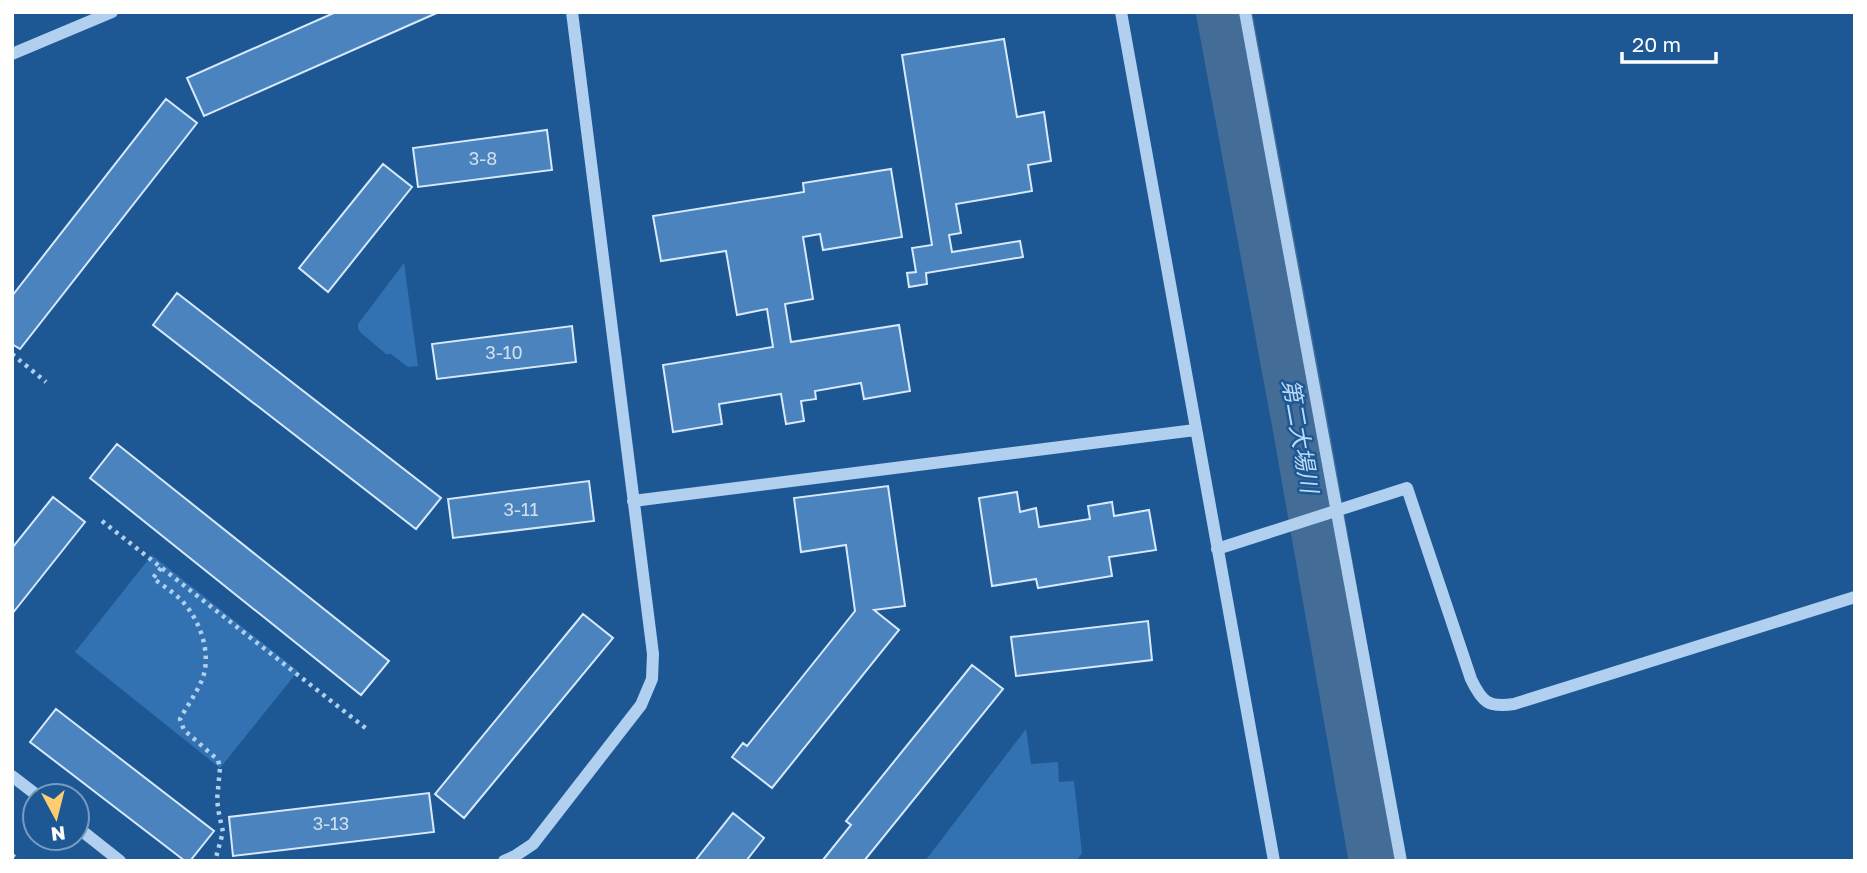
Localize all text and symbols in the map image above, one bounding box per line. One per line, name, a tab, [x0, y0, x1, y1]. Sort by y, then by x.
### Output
scale bar	[1622, 21, 1716, 65]
text: 20 m	[1632, 31, 1681, 57]
house number: 3-8	[469, 147, 497, 169]
house number: 3-10	[485, 341, 523, 363]
water label: 第二大場川	[1277, 377, 1325, 498]
house number: 3-11	[504, 498, 539, 520]
north arrow	[21, 782, 91, 852]
house number: 3-13	[313, 812, 349, 834]
text: N	[50, 822, 67, 847]

